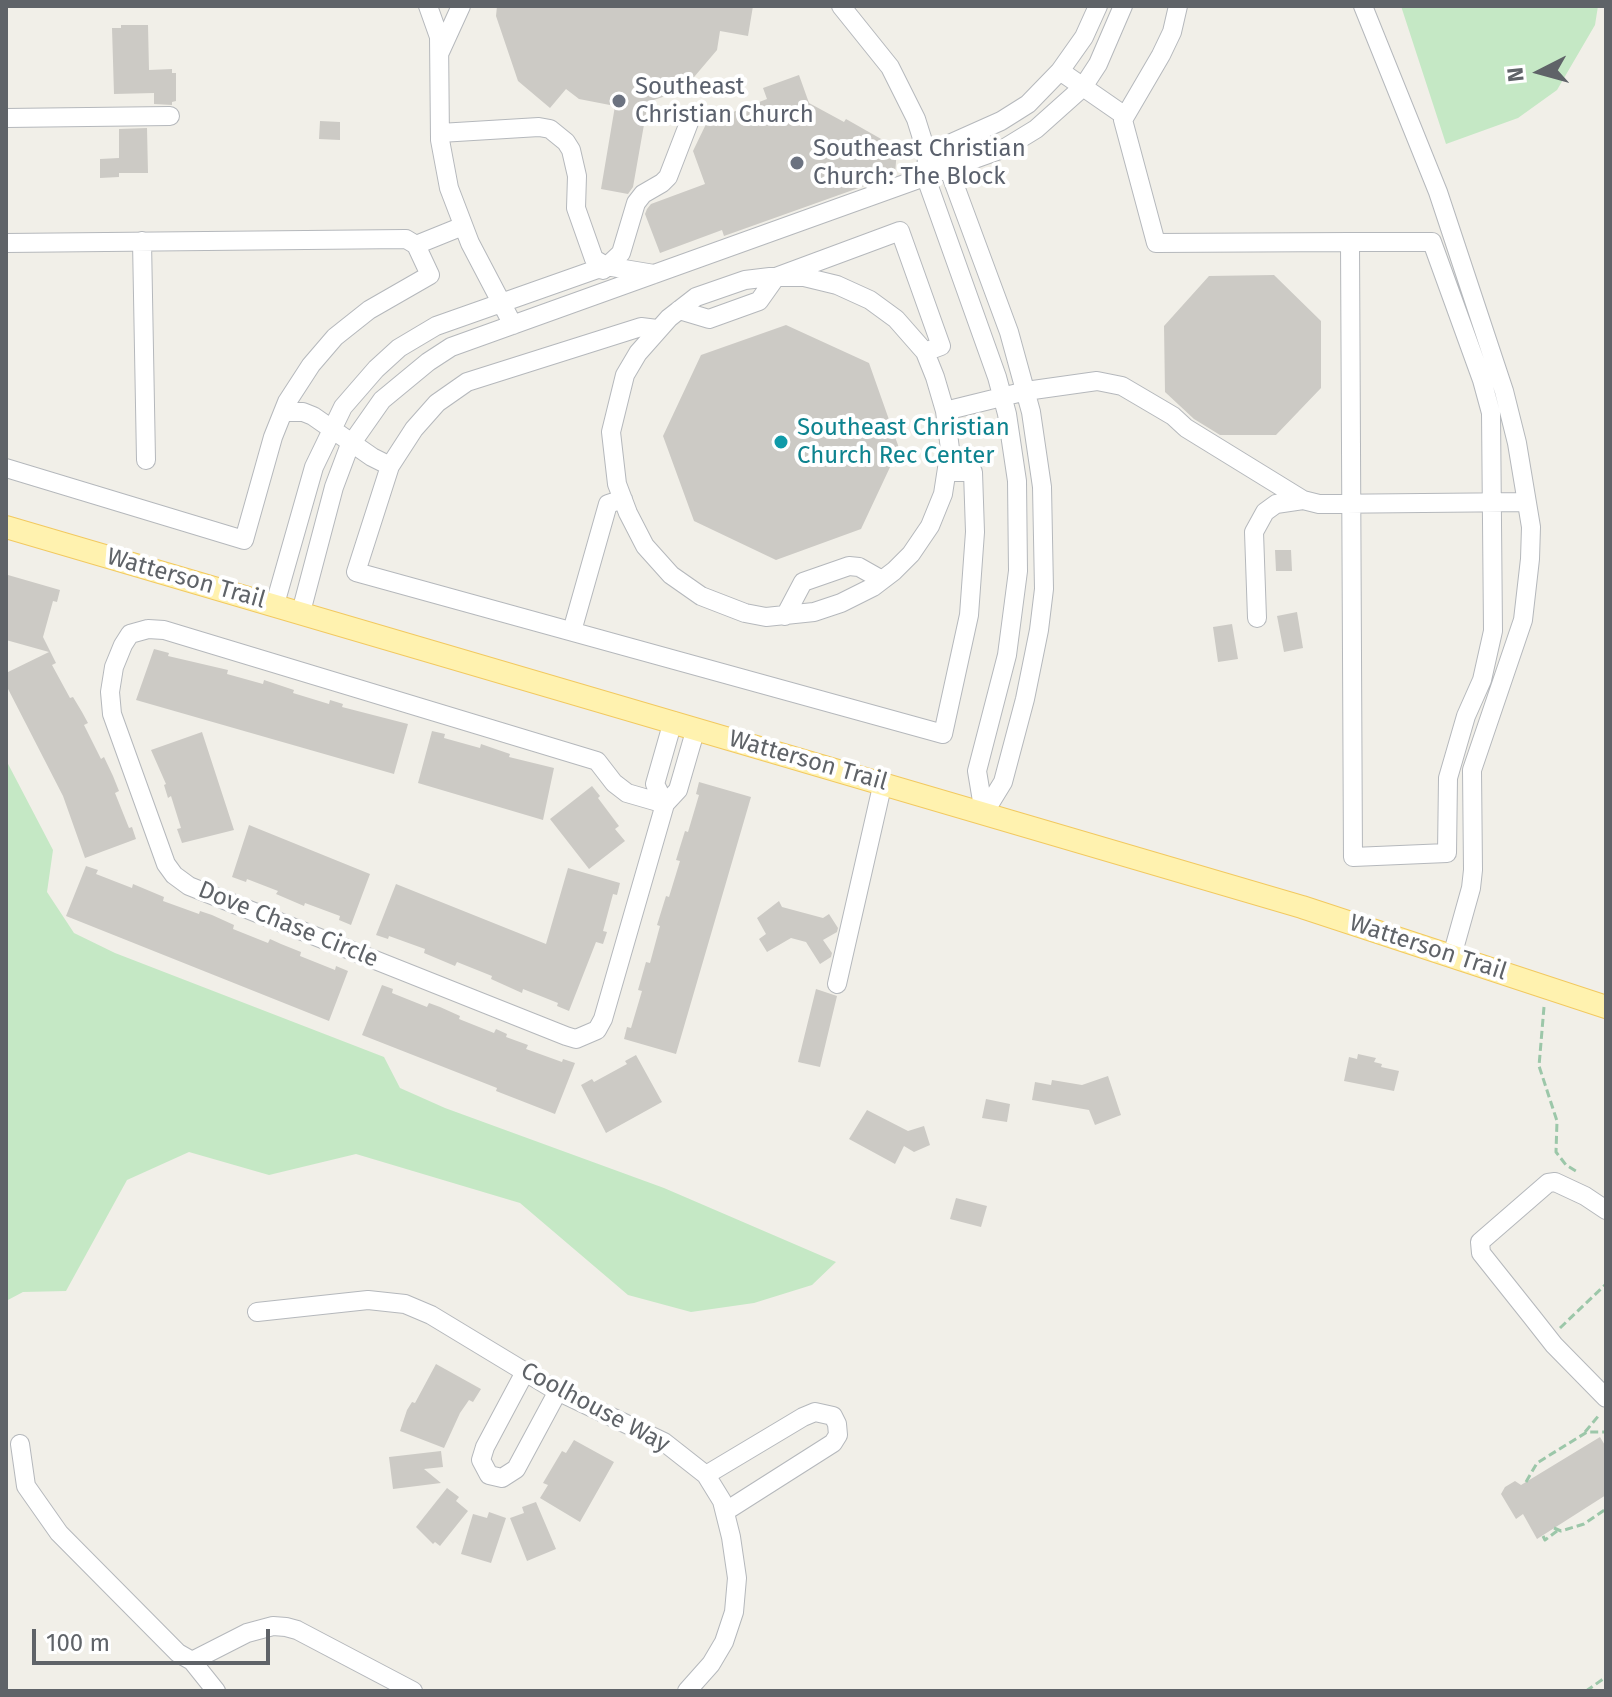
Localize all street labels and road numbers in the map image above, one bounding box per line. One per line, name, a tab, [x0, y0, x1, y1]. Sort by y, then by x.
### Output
street label: Watterson Trail	[103, 543, 269, 615]
street label: Watterson Trail	[725, 725, 891, 797]
street label: Dove Chase Circle	[194, 876, 382, 974]
street label: Watterson Trail	[1346, 909, 1510, 987]
street label: Coolhouse Way	[516, 1357, 674, 1459]

